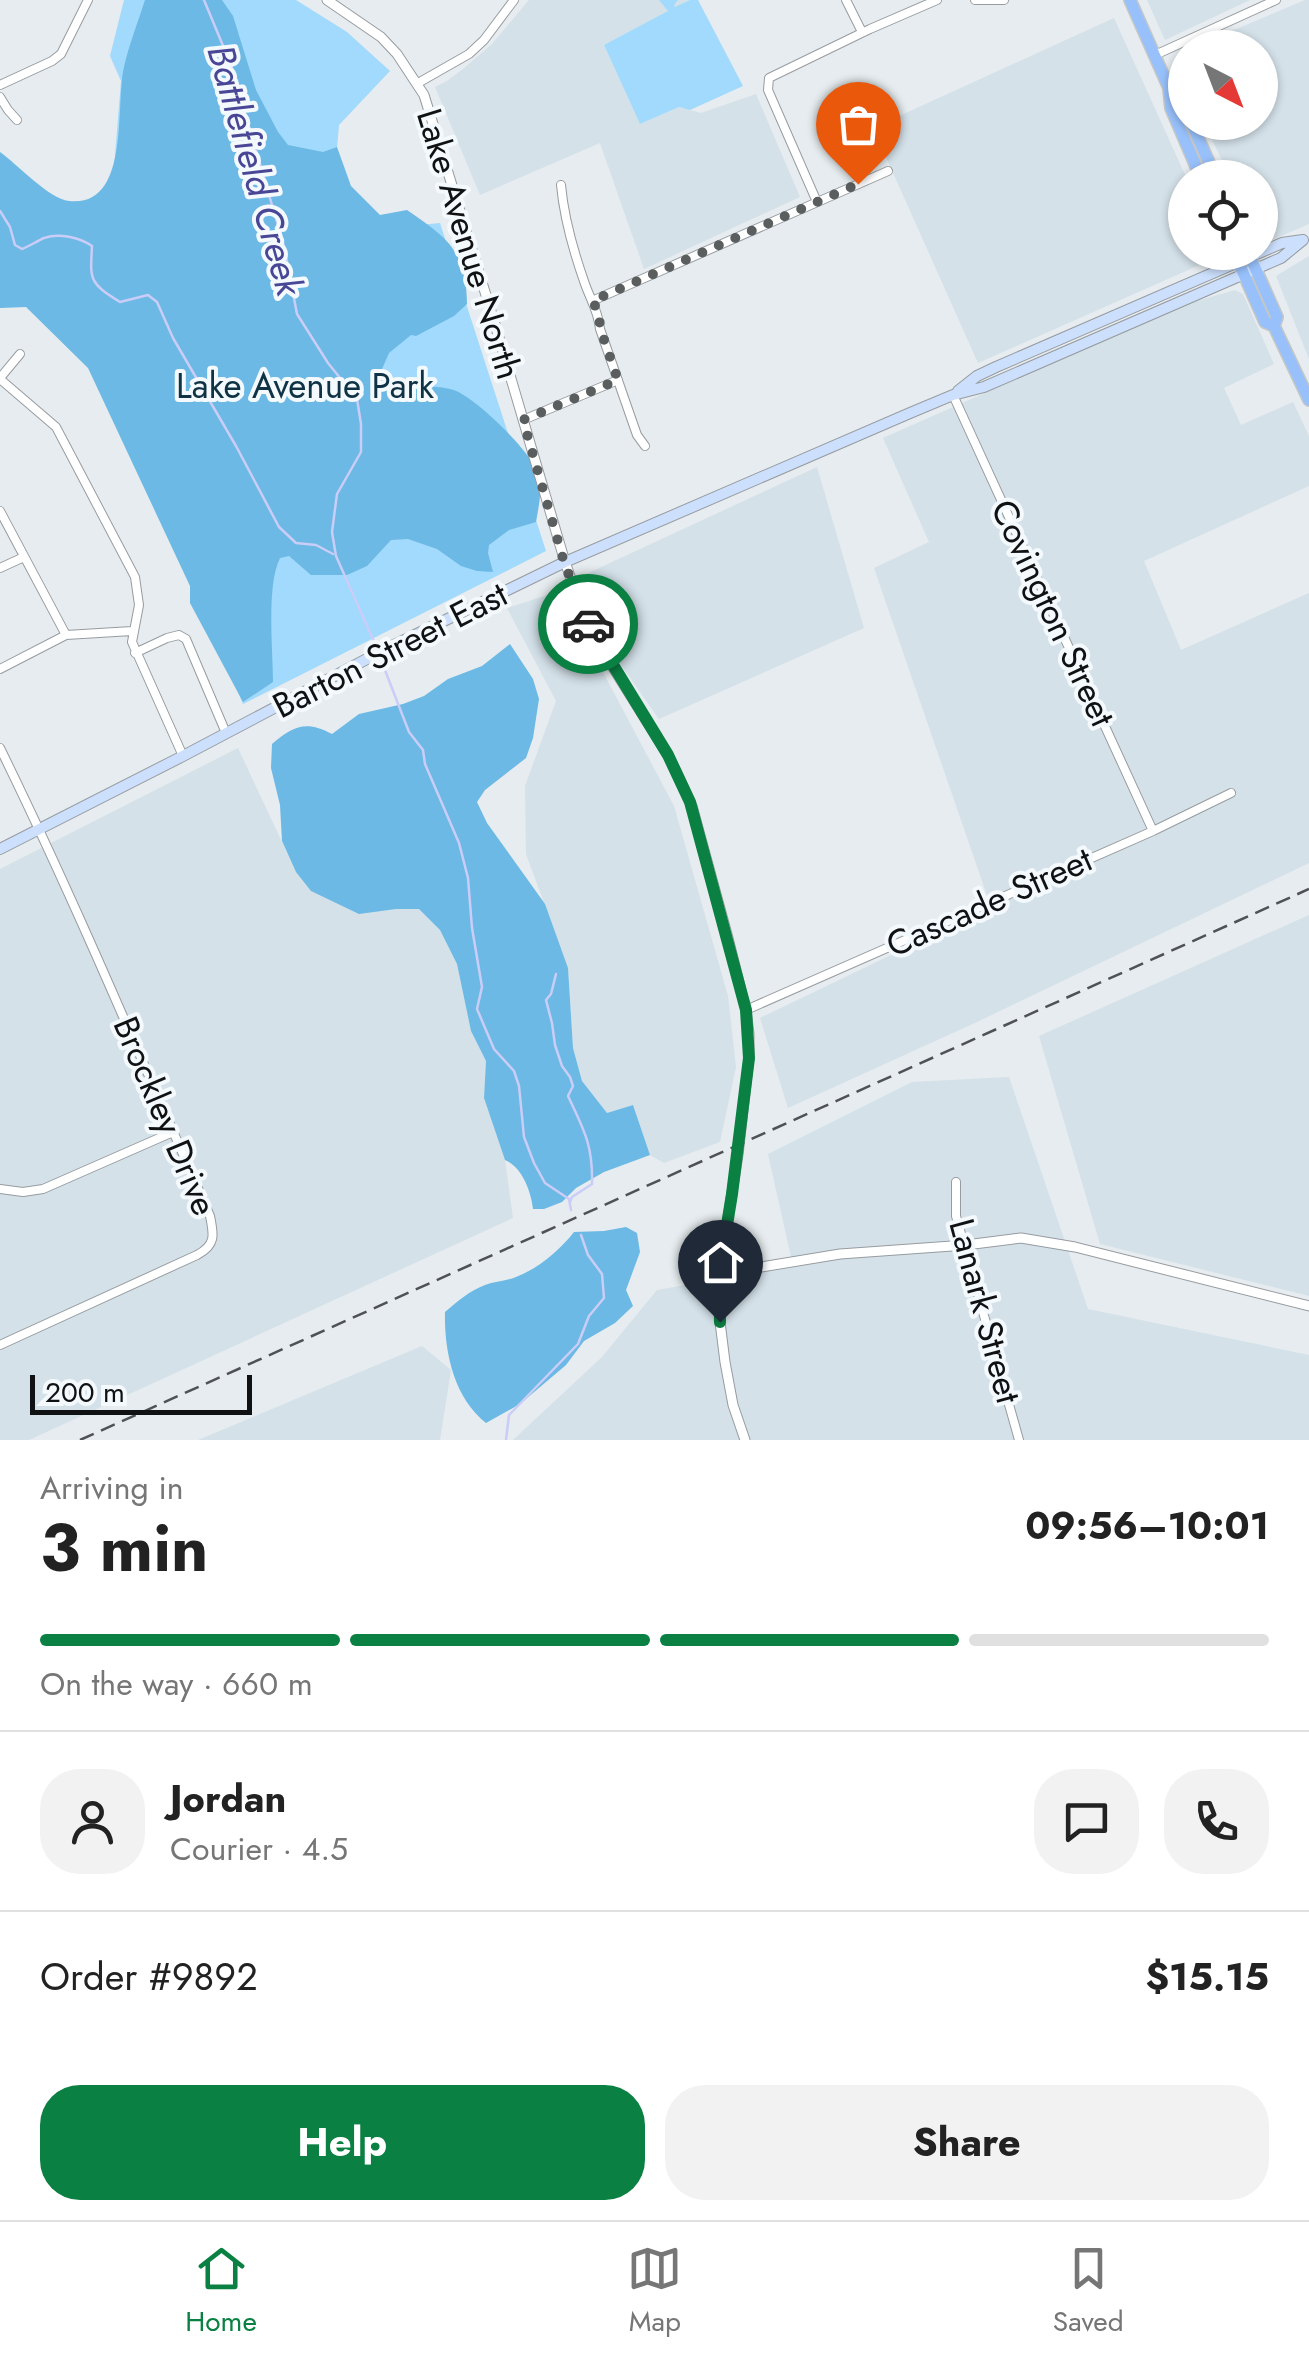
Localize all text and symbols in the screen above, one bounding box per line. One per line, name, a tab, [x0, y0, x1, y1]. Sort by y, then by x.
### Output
north arrow	[1168, 30, 1278, 140]
map controls	[1168, 30, 1278, 270]
water label: Battlefield Creek	[193, 38, 318, 303]
pin	[816, 82, 901, 185]
icon: bag	[831, 97, 886, 152]
street label: Lake Avenue North	[404, 103, 534, 385]
button: locate	[1168, 160, 1278, 270]
park label: Lake Avenue Park	[176, 361, 435, 411]
street label: Covington Street	[979, 491, 1128, 735]
street label: Barton Street East	[264, 569, 517, 731]
courier	[538, 574, 638, 674]
icon: car	[561, 597, 616, 652]
street label: Cascade Street	[878, 834, 1100, 970]
street label: Brockley Drive	[101, 1009, 229, 1223]
street label: Lanark Street	[936, 1213, 1034, 1409]
pin	[678, 1220, 763, 1323]
icon: home	[693, 1235, 748, 1290]
scale bar	[30, 1370, 252, 1414]
text: 200 m	[45, 1372, 125, 1413]
text: Arriving in	[40, 1465, 184, 1511]
text: 09:56–10:01	[1025, 1498, 1269, 1553]
text: 3 min	[40, 1501, 208, 1595]
text: On the way · 660 m	[40, 1661, 313, 1707]
button: person	[40, 1769, 145, 1874]
button: chat	[1034, 1769, 1139, 1874]
button: phone	[1164, 1769, 1269, 1874]
text: Jordan	[170, 1771, 286, 1826]
text: Courier · 4.5	[170, 1826, 348, 1872]
text: Order #9892	[40, 1949, 258, 2004]
text: $15.15	[1145, 1949, 1269, 2004]
button: Help	[40, 2085, 645, 2200]
button: Share	[665, 2085, 1269, 2200]
tab: Home	[185, 2241, 257, 2342]
tab: Map	[627, 2241, 682, 2342]
tab: Saved	[1053, 2241, 1124, 2342]

